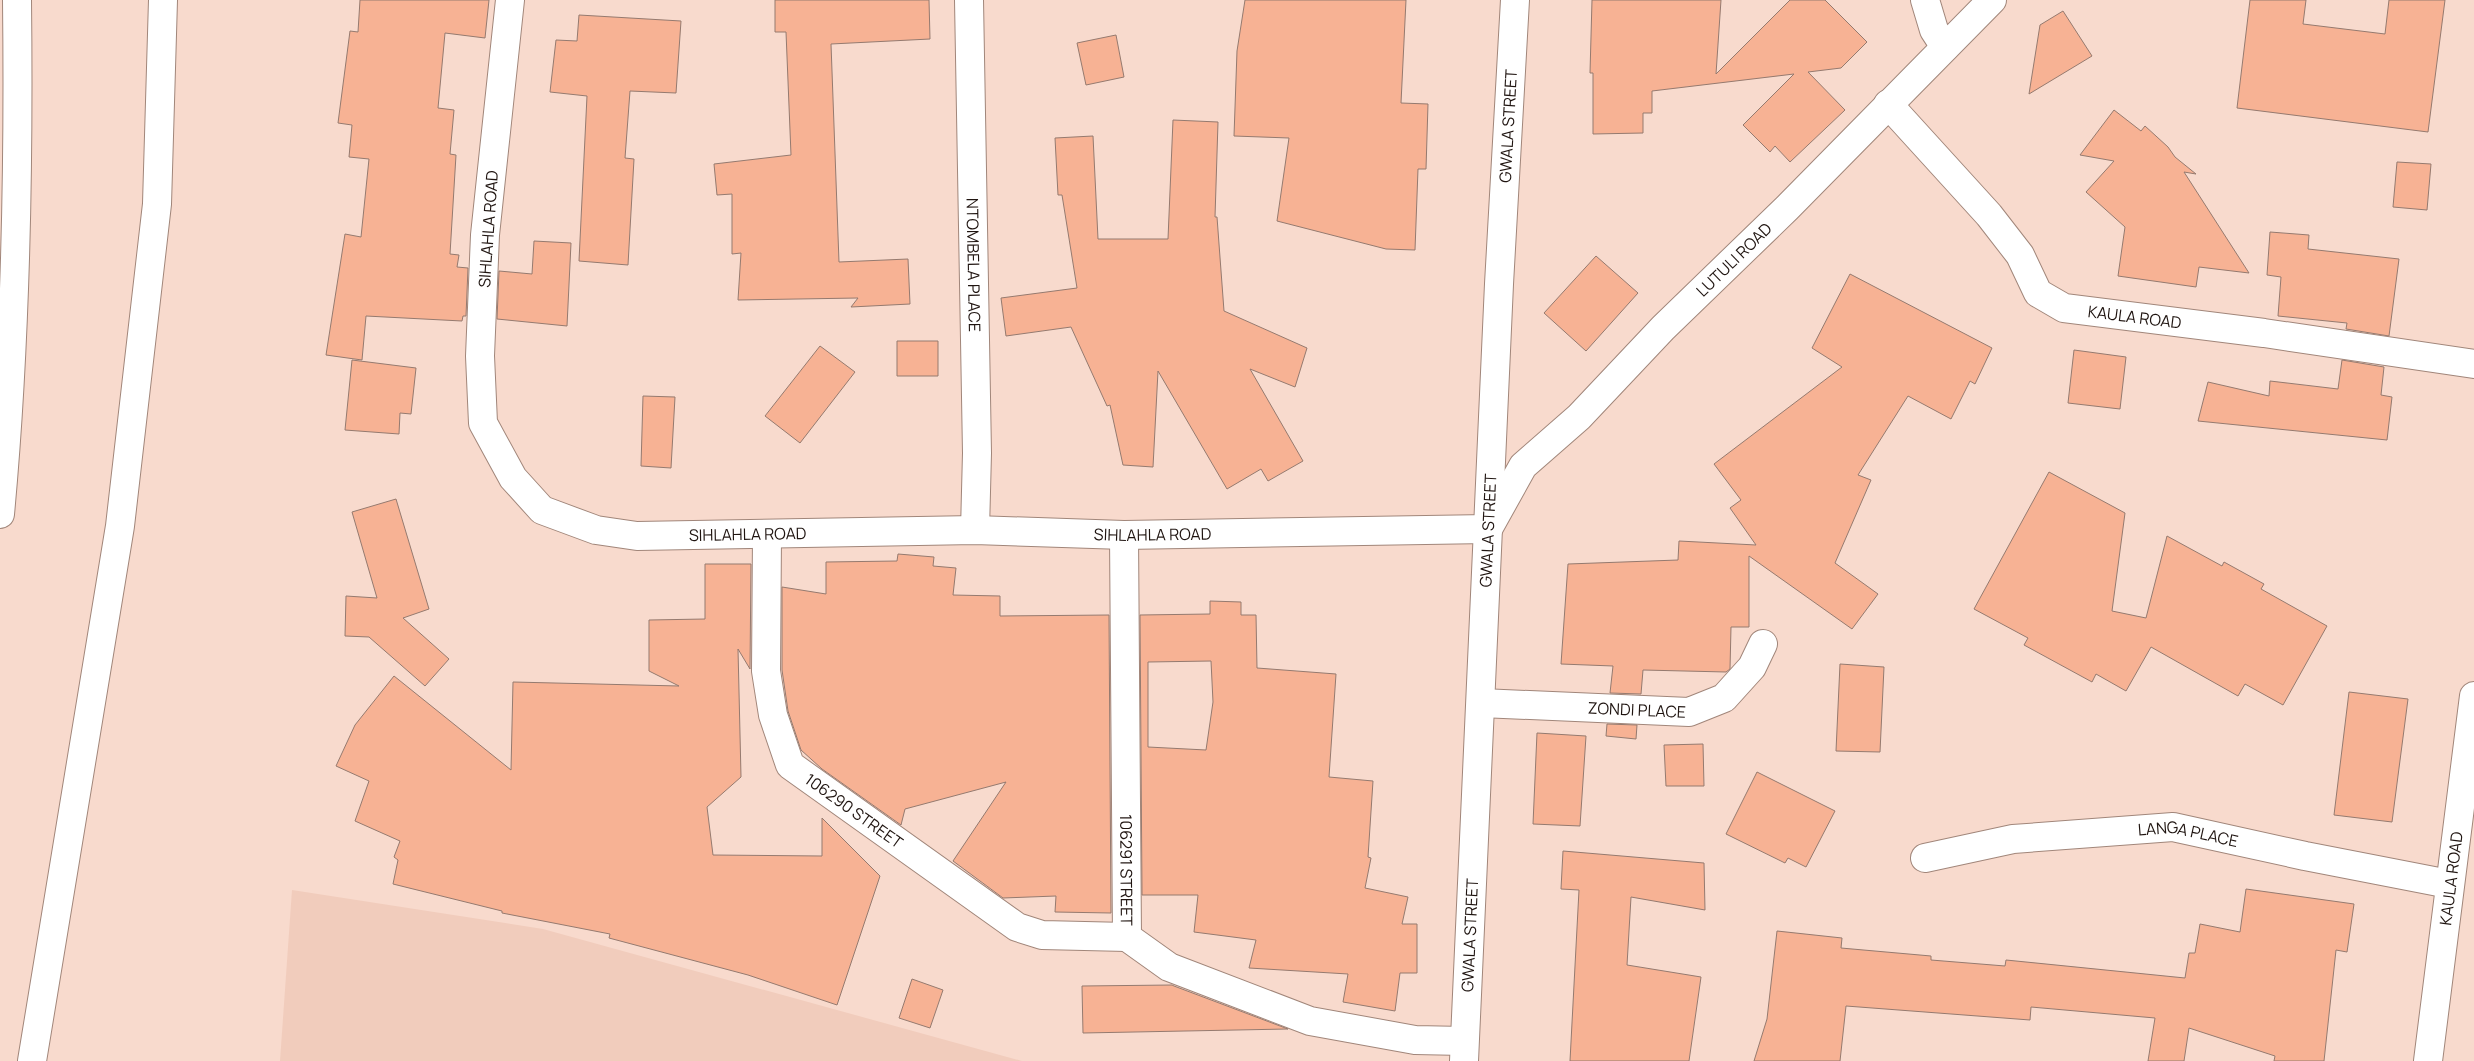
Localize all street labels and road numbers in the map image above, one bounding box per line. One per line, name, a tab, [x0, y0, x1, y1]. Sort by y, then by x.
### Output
street label: GWALA STREET	[1494, 68, 1522, 183]
street label: SIHLAHLA ROAD	[473, 169, 503, 288]
street label: NTOMBELA PLACE	[961, 198, 986, 332]
street label: LUTULI ROAD	[1691, 217, 1777, 301]
street label: KAULA ROAD	[2087, 300, 2183, 334]
street label: GWALA STREET	[1474, 473, 1501, 588]
street label: SIHLAHLA ROAD	[689, 522, 807, 546]
street label: SIHLAHLA ROAD	[1093, 523, 1212, 546]
street label: ZONDI PLACE	[1587, 697, 1686, 723]
street label: 106290 STREET	[801, 768, 908, 853]
street label: 106291 STREET	[1115, 814, 1138, 926]
street label: LANGA PLACE	[2137, 816, 2240, 852]
street label: KAULA ROAD	[2434, 830, 2468, 927]
street label: GWALA STREET	[1456, 877, 1483, 992]

